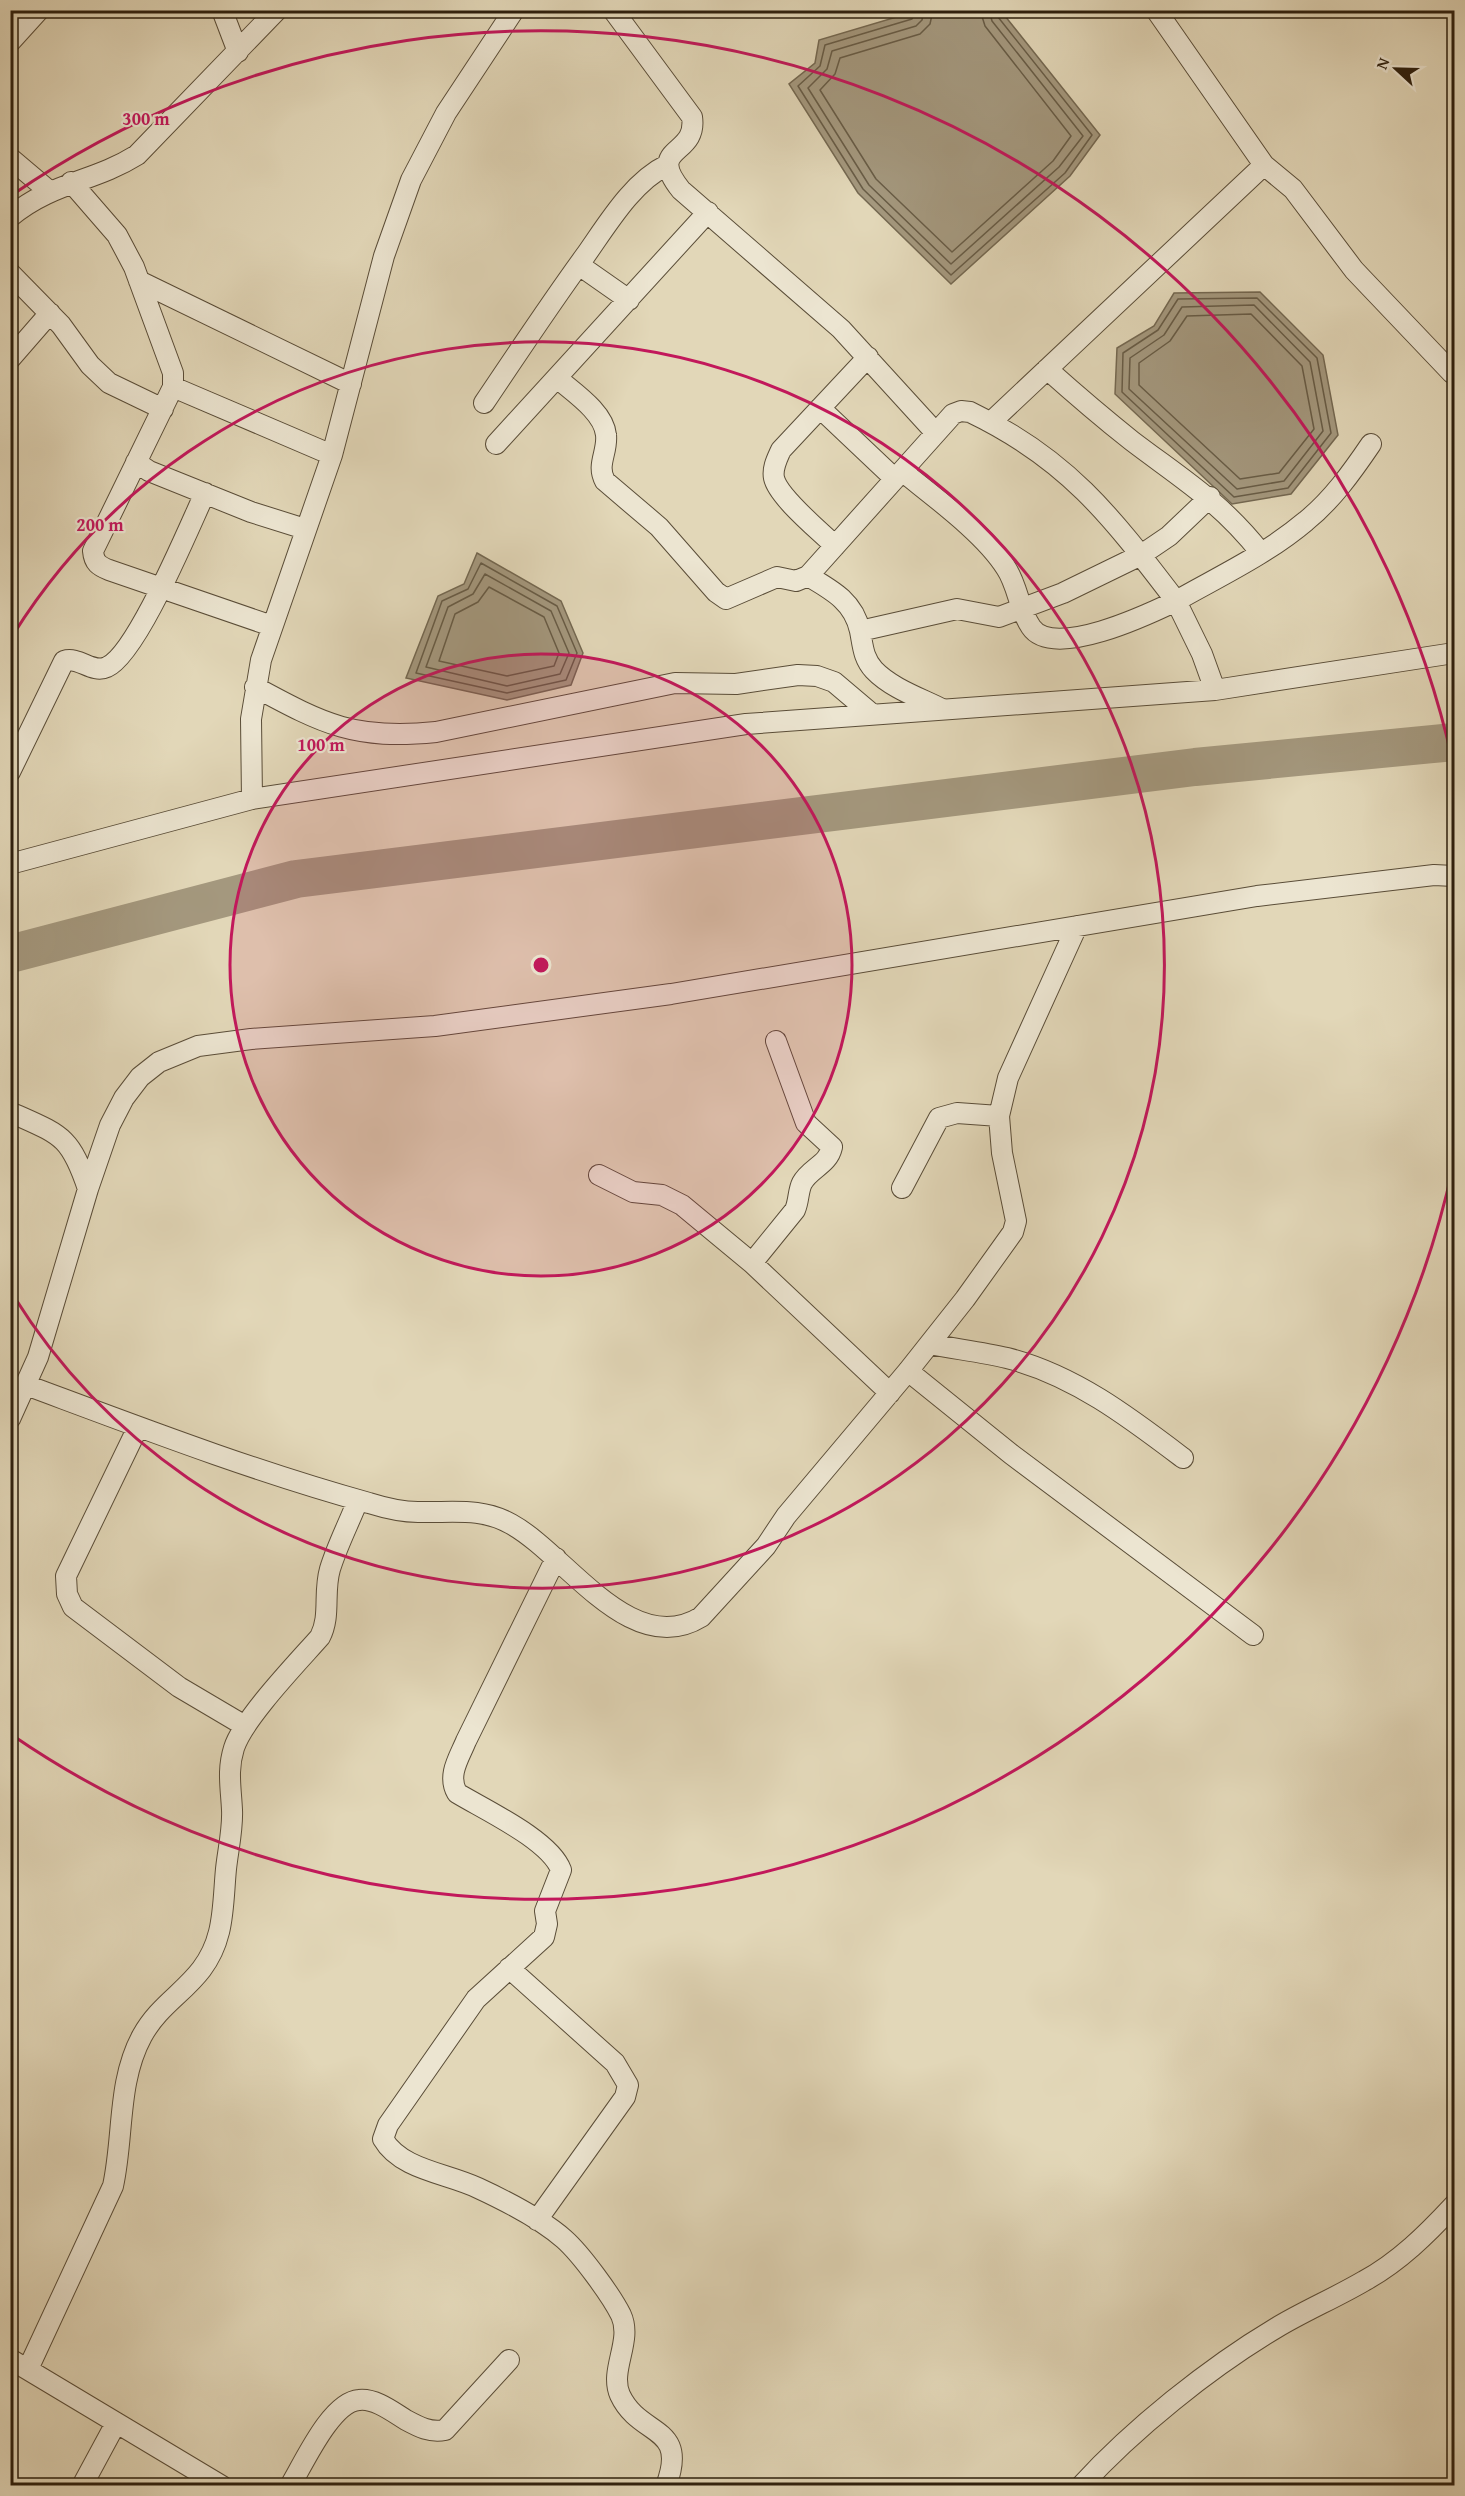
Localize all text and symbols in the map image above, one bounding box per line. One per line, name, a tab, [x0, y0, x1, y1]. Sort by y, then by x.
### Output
north arrow	[1366, 39, 1426, 99]
text: N	[1369, 54, 1395, 73]
text: 300 m	[122, 105, 170, 132]
text: 200 m	[76, 511, 124, 538]
text: 100 m	[297, 731, 345, 758]
centre of rings	[531, 955, 551, 975]

